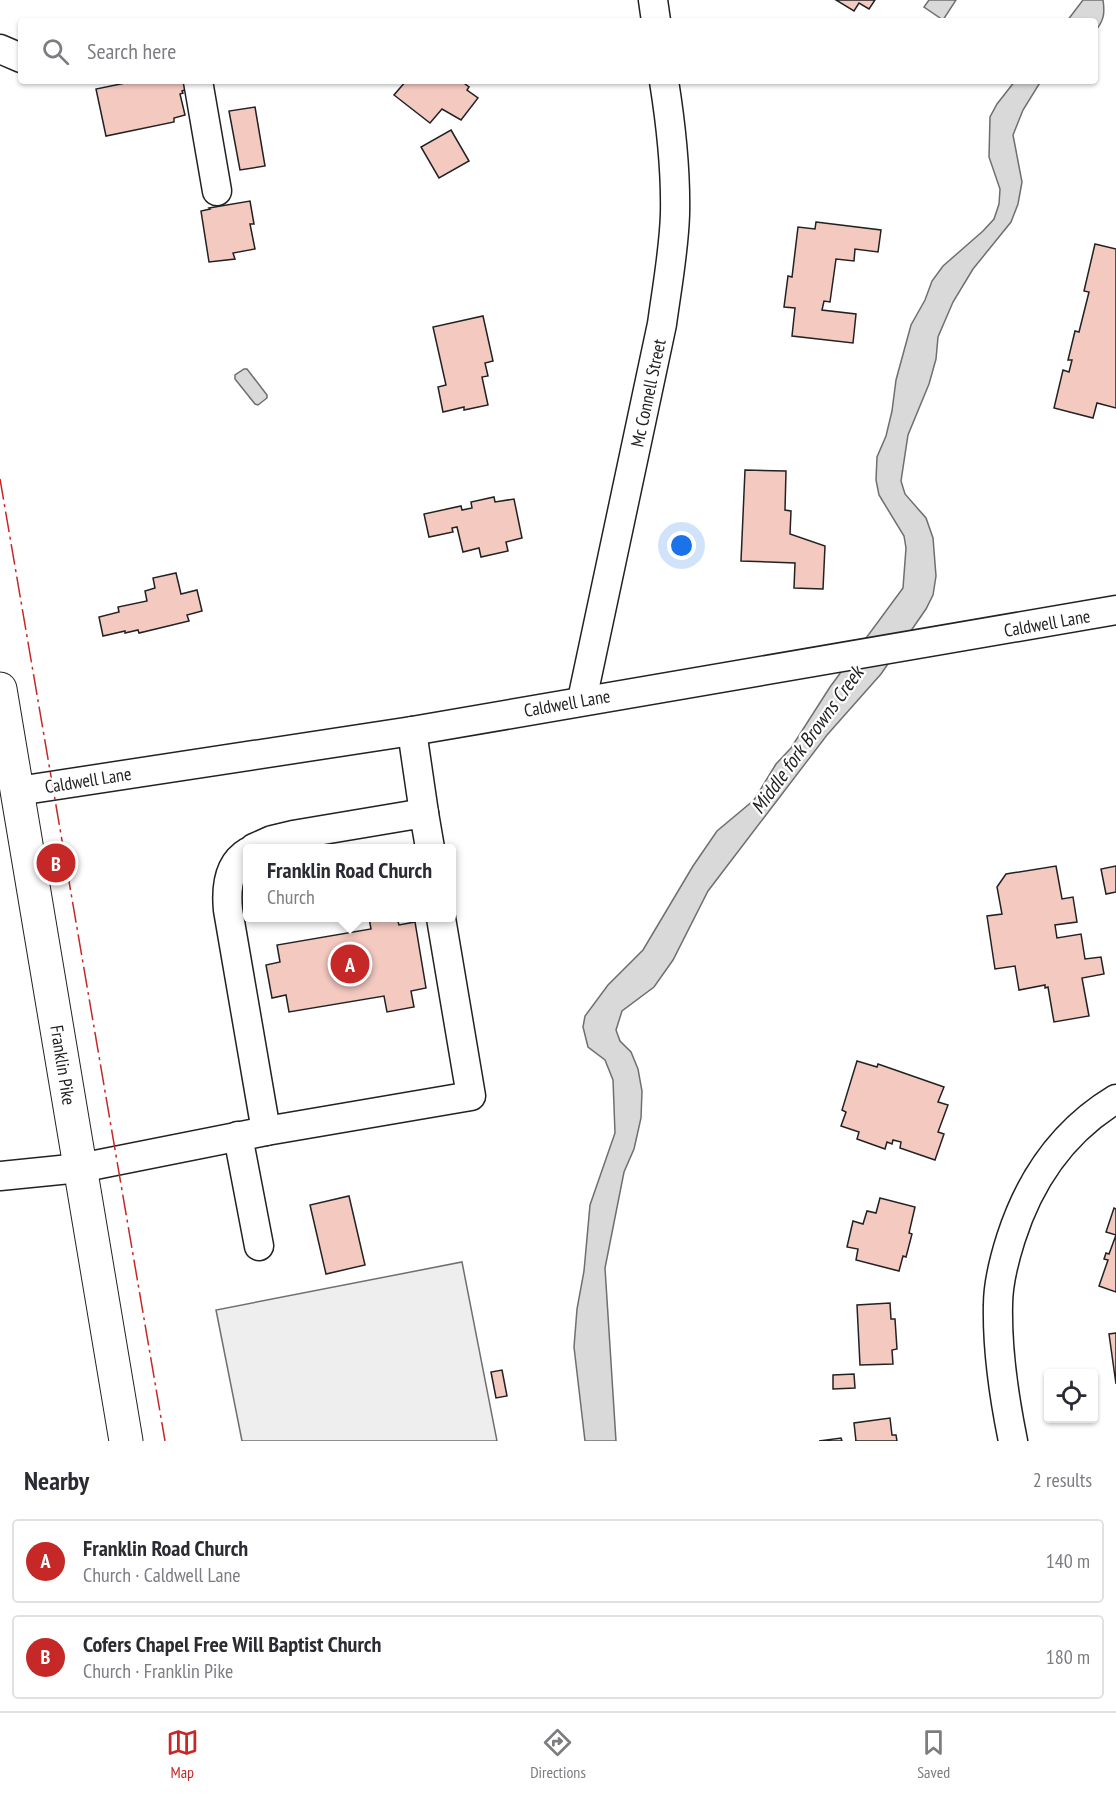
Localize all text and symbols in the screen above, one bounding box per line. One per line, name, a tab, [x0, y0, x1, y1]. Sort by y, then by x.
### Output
search box	[18, 18, 1098, 84]
icon: search	[39, 35, 72, 68]
text: Search here	[87, 37, 176, 65]
street label: Mc Connell Street	[625, 337, 671, 449]
your location	[667, 531, 696, 560]
street label: Caldwell Lane	[1002, 604, 1092, 642]
water label: Middle fork Browns Creek	[745, 660, 870, 819]
street label: Caldwell Lane	[522, 684, 612, 722]
street label: Caldwell Lane	[43, 762, 133, 798]
pin: B	[36, 840, 76, 886]
popup	[243, 844, 456, 922]
text: Franklin Road Church	[267, 856, 432, 884]
text: Church	[267, 884, 315, 910]
pin: A	[330, 942, 370, 986]
street label: Franklin Pike	[45, 1023, 81, 1107]
map controls	[1044, 1369, 1098, 1423]
button: locate	[1044, 1369, 1098, 1423]
text: Nearby	[24, 1464, 89, 1497]
text: 2 results	[1033, 1467, 1092, 1493]
text: Franklin Road Church	[83, 1534, 248, 1562]
text: A	[40, 1548, 51, 1574]
text: 140 m	[1046, 1548, 1090, 1574]
text: Church · Caldwell Lane	[83, 1562, 241, 1588]
text: Cofers Chapel Free Will Baptist Church	[83, 1630, 381, 1658]
text: B	[41, 1644, 50, 1670]
text: 180 m	[1046, 1644, 1090, 1670]
text: Church · Franklin Pike	[83, 1658, 233, 1684]
tab: Map	[166, 1726, 199, 1782]
tab: Directions	[530, 1726, 586, 1782]
tab: Saved	[917, 1726, 950, 1782]

